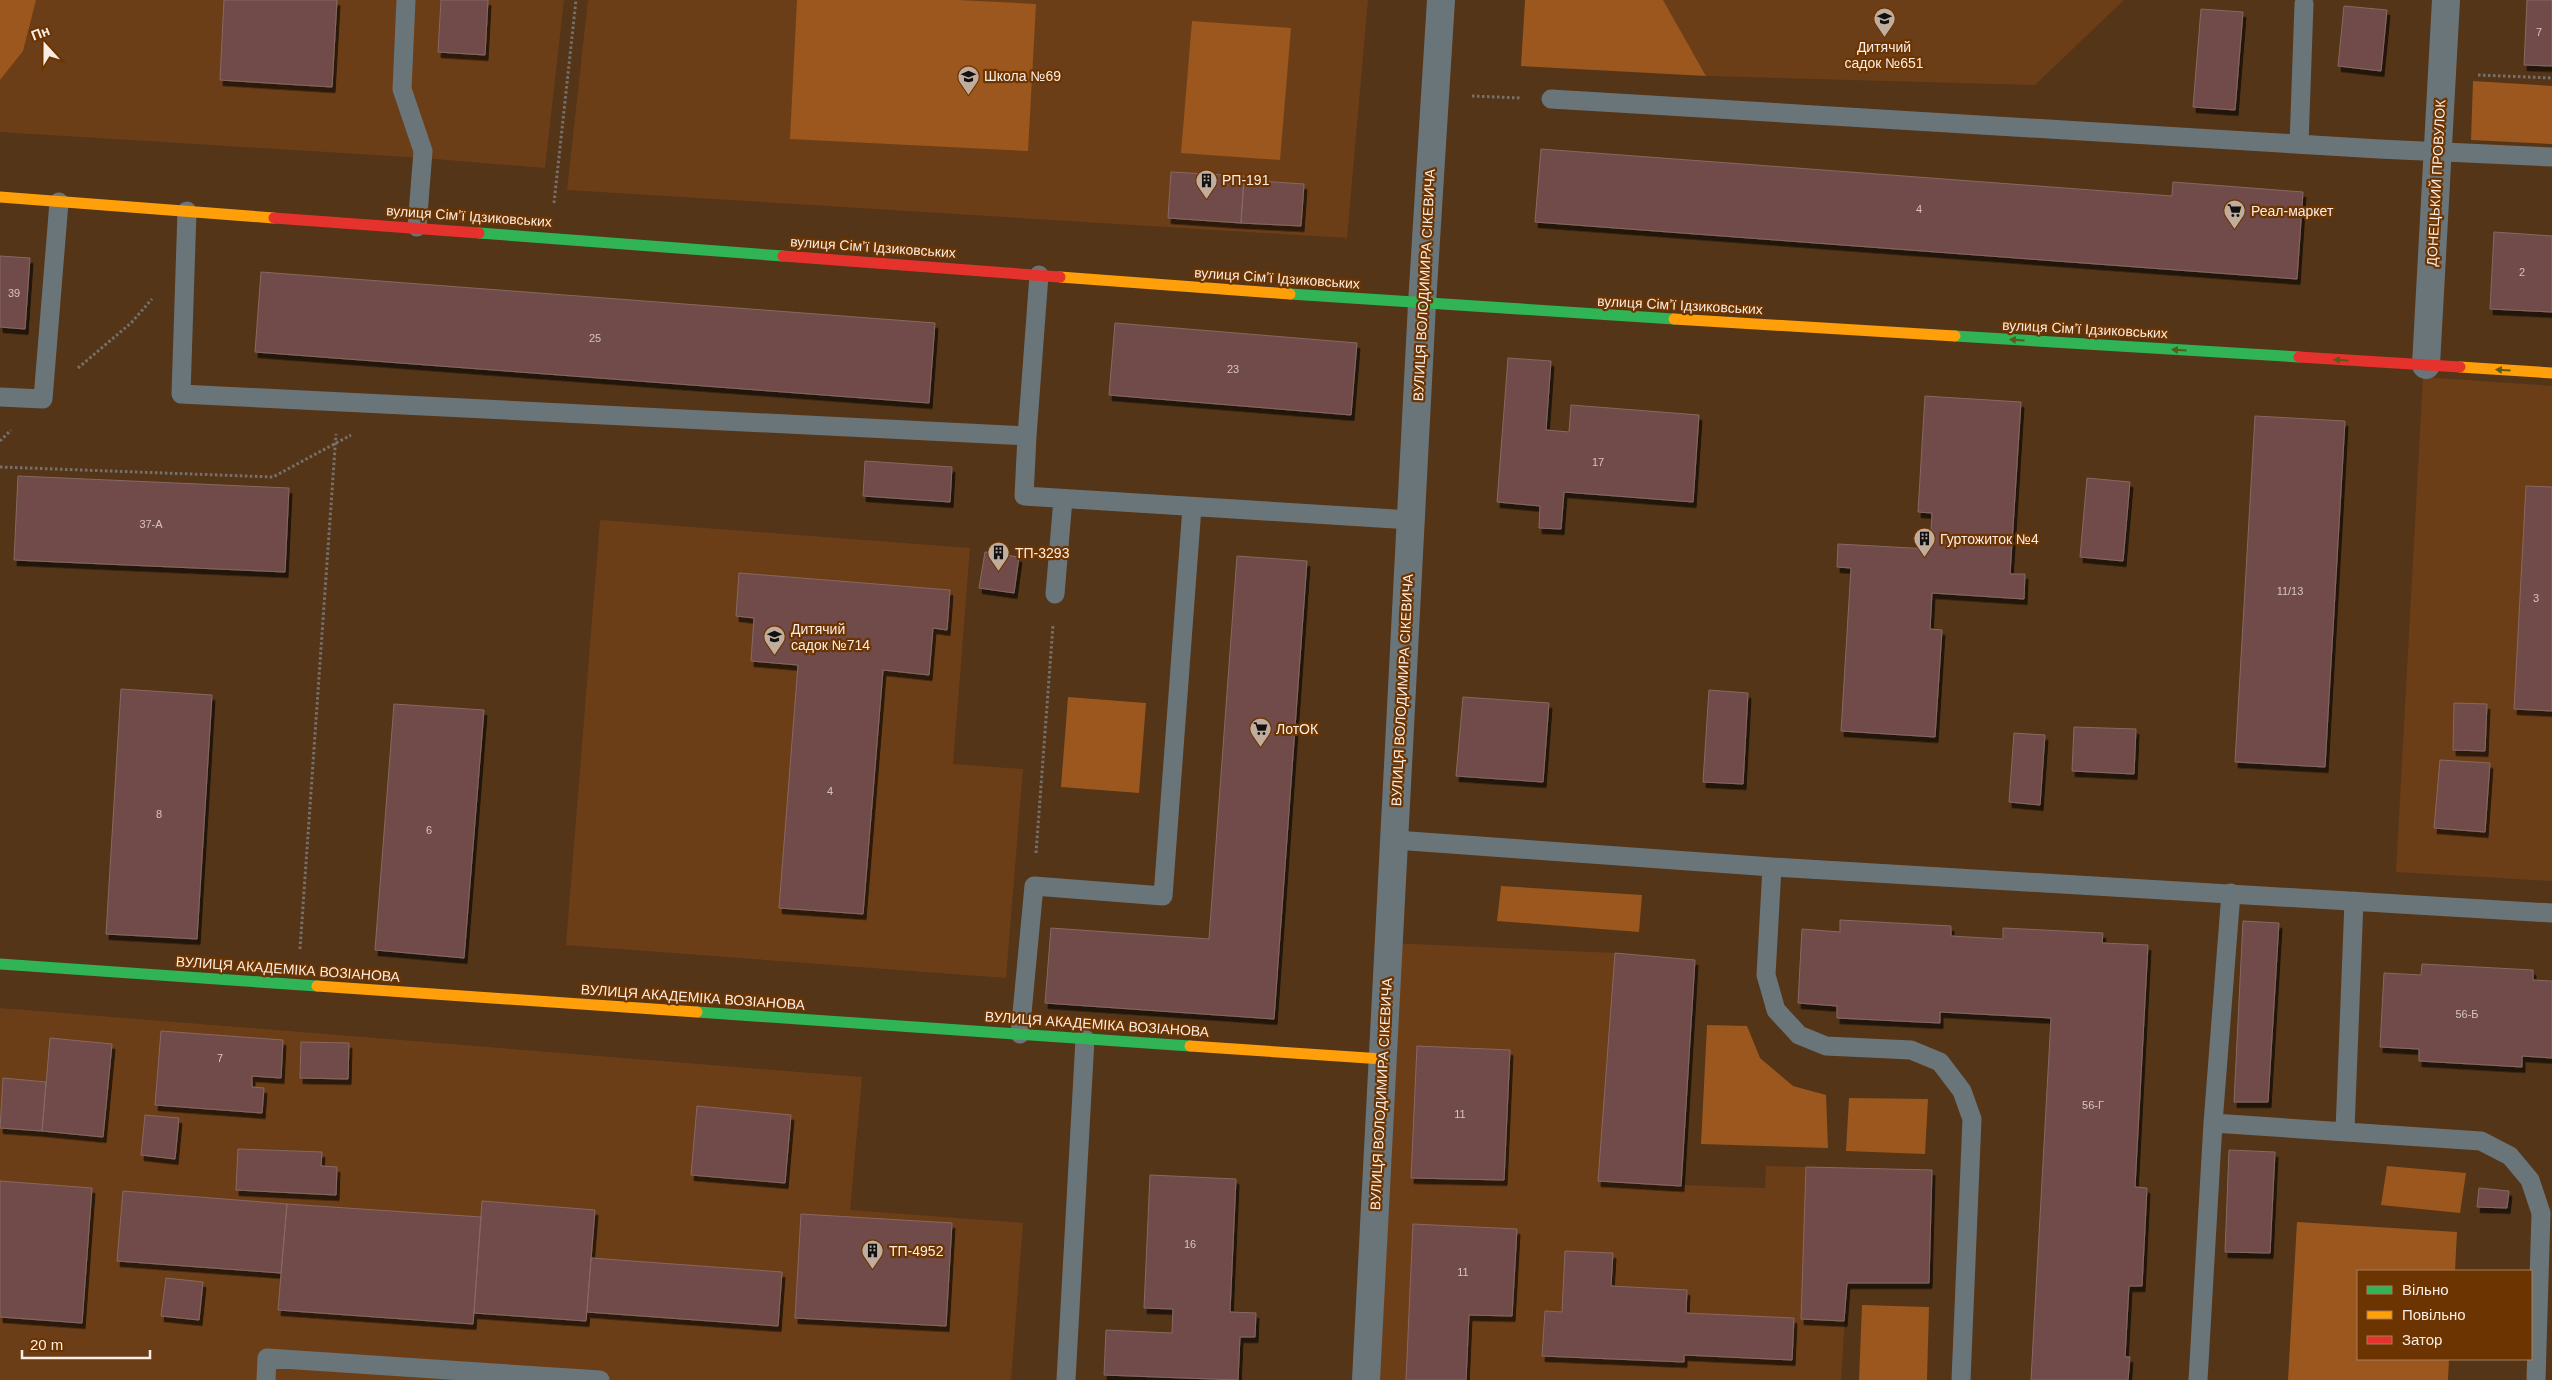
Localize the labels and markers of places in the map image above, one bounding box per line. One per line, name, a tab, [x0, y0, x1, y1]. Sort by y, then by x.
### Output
school or university icon: Дитячий садок №651	[1872, 7, 1896, 38]
place label: Дитячий садок №651	[1844, 39, 1924, 71]
school or university icon: Школа №69	[956, 64, 980, 95]
place label: Школа №69	[984, 68, 1061, 84]
building icon: РП-191	[1194, 168, 1218, 199]
place label: РП-191	[1222, 172, 1270, 188]
supermarket icon: Реал-маркет	[2223, 199, 2247, 230]
place label: Реал-маркет	[2251, 203, 2334, 219]
building icon: Гуртожиток №4	[1912, 527, 1936, 558]
place label: Гуртожиток №4	[1940, 531, 2039, 547]
building icon: ТП-3293	[987, 541, 1011, 572]
place label: ТП-3293	[1015, 545, 1070, 561]
place label: Дитячий садок №714	[791, 621, 870, 653]
school or university icon: Дитячий садок №714	[763, 625, 787, 656]
supermarket icon: ЛотОК	[1248, 717, 1272, 748]
place label: ЛотОК	[1276, 721, 1319, 737]
building icon: ТП-4952	[861, 1239, 885, 1270]
place label: ТП-4952	[889, 1243, 944, 1259]

